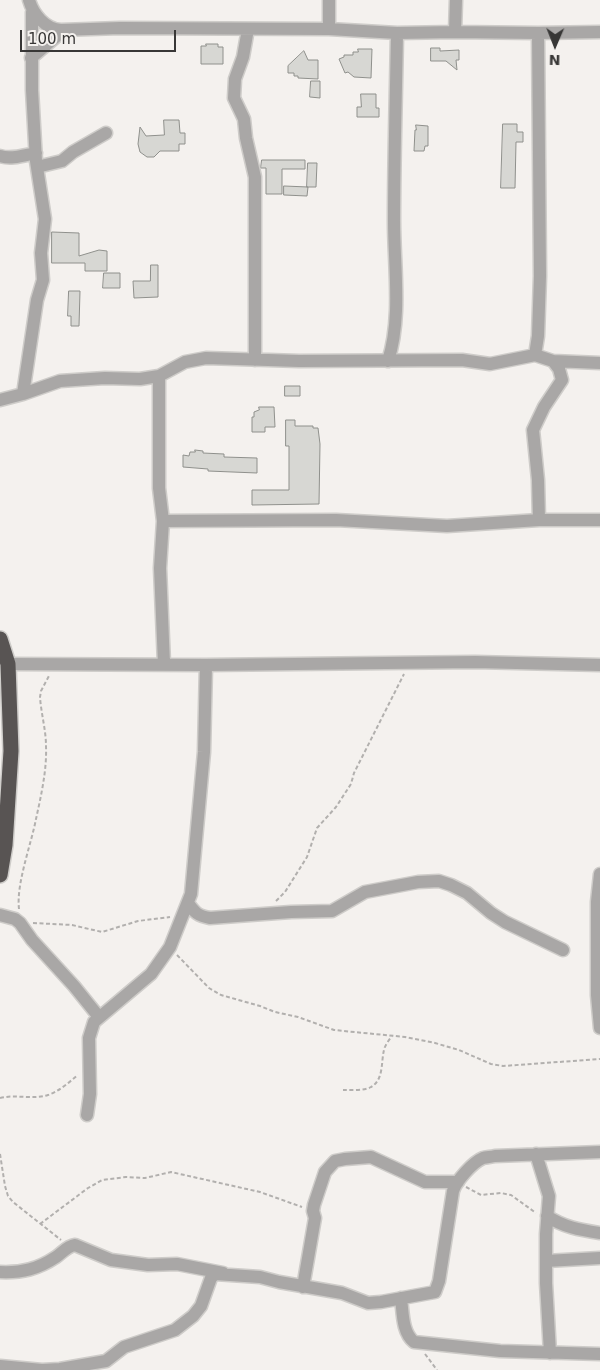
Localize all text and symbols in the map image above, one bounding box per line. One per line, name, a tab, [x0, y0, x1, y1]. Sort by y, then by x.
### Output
scale bar	[22, 20, 179, 52]
north arrow	[530, 20, 580, 70]
text: 100 m	[28, 30, 76, 48]
text: N	[549, 52, 561, 68]

